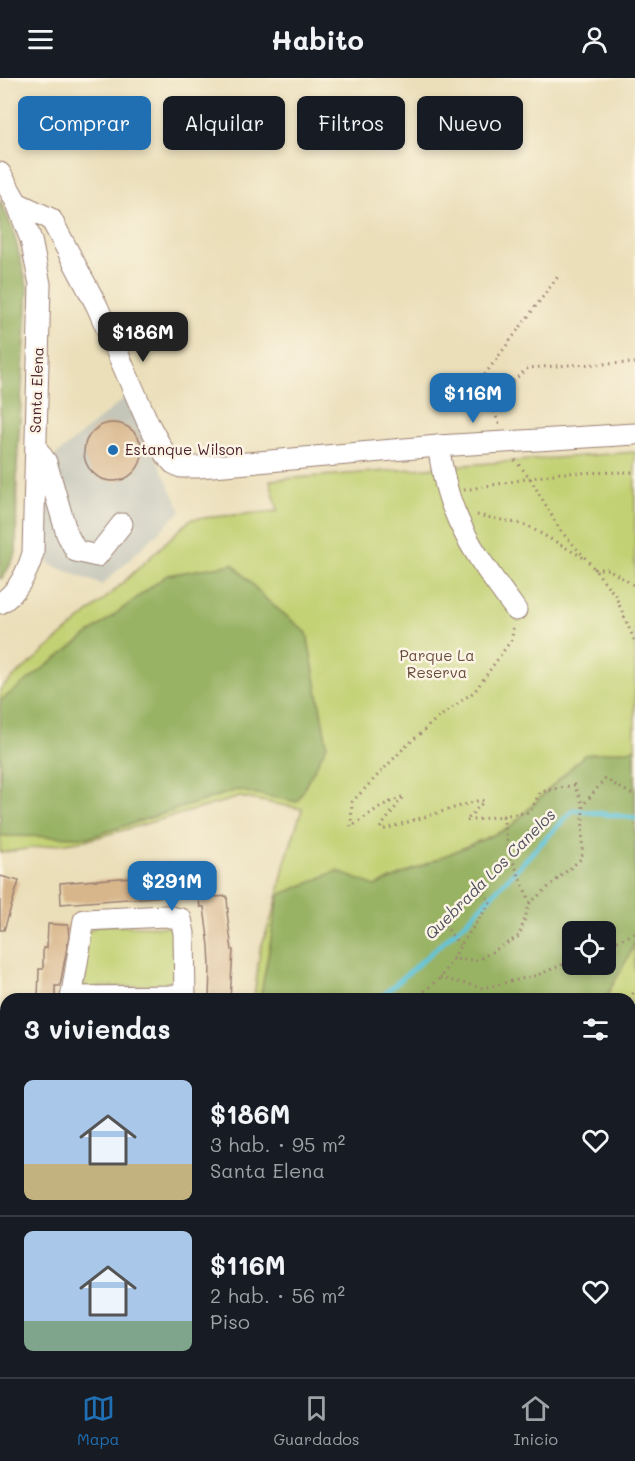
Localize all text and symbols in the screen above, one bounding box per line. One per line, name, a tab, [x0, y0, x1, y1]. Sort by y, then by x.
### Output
text: Habito	[271, 22, 364, 57]
icon: menu	[24, 23, 57, 56]
icon: person	[578, 23, 611, 56]
chip: Comprar	[18, 96, 151, 150]
chip: Alquilar	[163, 96, 285, 150]
chip: Filtros	[297, 96, 405, 150]
chip: Nuevo	[417, 96, 523, 150]
pin: $186M	[101, 312, 185, 363]
text: $186M	[112, 318, 174, 344]
street label: Santa Elena	[25, 347, 47, 433]
pin: $116M	[431, 373, 515, 424]
text: $116M	[444, 379, 502, 405]
place label: Estanque Wilson	[125, 439, 243, 459]
marker: Estanque Wilson	[106, 443, 120, 457]
park label: Parque La Reserva	[399, 645, 475, 682]
water label: Quebrada Los Canelos	[420, 804, 560, 944]
pin: $291M	[130, 861, 214, 912]
text: $291M	[142, 867, 202, 893]
map controls	[562, 921, 616, 975]
button: locate	[562, 921, 616, 975]
text: 3 viviendas	[24, 1012, 171, 1046]
icon: filters	[579, 1013, 612, 1046]
text: $186M	[210, 1097, 290, 1131]
icon: home	[72, 1104, 144, 1176]
icon: heart	[579, 1124, 612, 1157]
text: 3 hab. · 95 m²	[210, 1131, 345, 1157]
text: Santa Elena	[210, 1157, 325, 1183]
text: $116M	[210, 1248, 286, 1282]
icon: home	[72, 1255, 144, 1327]
icon: heart	[579, 1275, 612, 1308]
text: 2 hab. · 56 m²	[210, 1282, 345, 1308]
text: Piso	[210, 1308, 250, 1334]
tab: Mapa	[77, 1392, 120, 1449]
tab: Guardados	[273, 1392, 360, 1449]
tab: Inicio	[513, 1392, 558, 1449]

